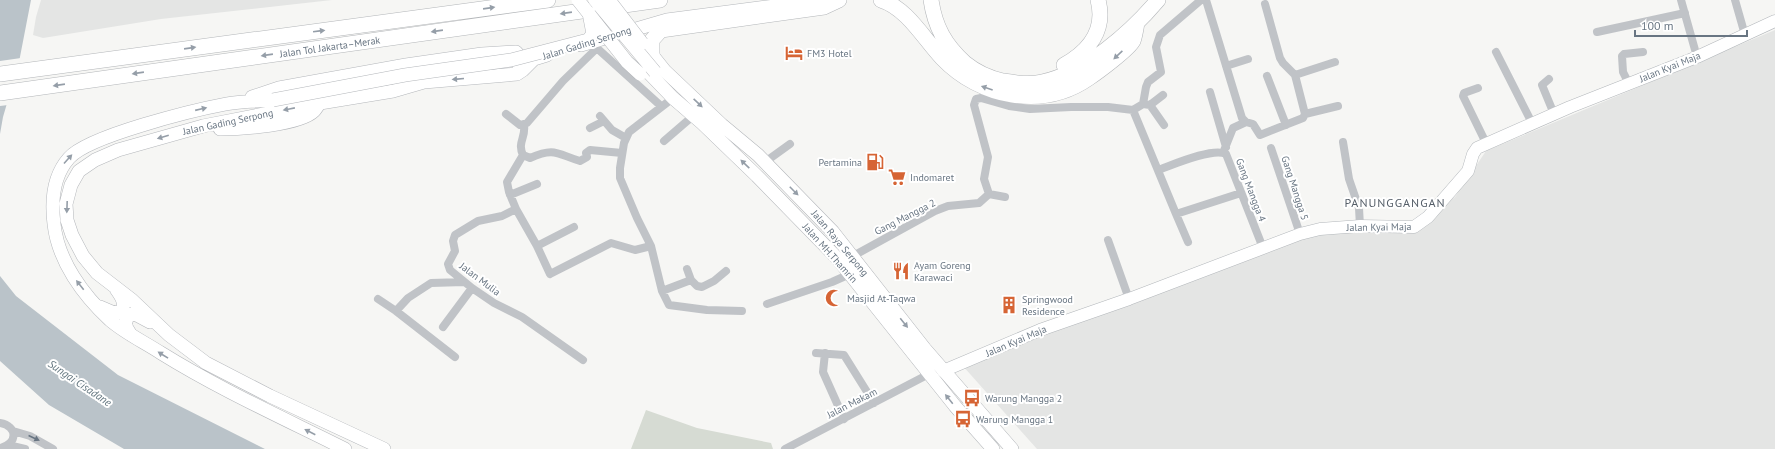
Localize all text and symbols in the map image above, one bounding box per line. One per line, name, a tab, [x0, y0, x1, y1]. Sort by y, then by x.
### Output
one-way arrow	[483, 5, 495, 11]
one-way arrow	[560, 10, 572, 16]
scale bar	[1635, 12, 1747, 38]
text: 100 m	[1641, 18, 1674, 33]
street label: Jalan Gading Serpong	[540, 23, 633, 63]
one-way arrow	[313, 28, 325, 34]
one-way arrow	[431, 28, 444, 34]
street label: Jalan Tol Jakarta–Merak	[278, 33, 381, 61]
hotel icon: FM3 Hotel	[784, 43, 804, 63]
one-way arrow	[184, 45, 196, 51]
place label: FM3 Hotel	[807, 47, 852, 60]
street label: Jalan Kyai Maja	[1637, 49, 1703, 86]
one-way arrow	[1113, 50, 1123, 60]
one-way arrow	[261, 52, 273, 58]
one-way arrow	[132, 70, 145, 77]
one-way arrow	[452, 76, 464, 83]
one-way arrow	[53, 82, 65, 88]
one-way arrow	[981, 85, 993, 91]
one-way arrow	[693, 98, 703, 107]
street label: Jalan Gading Serpong	[181, 106, 274, 138]
one-way arrow	[195, 106, 208, 112]
one-way arrow	[283, 106, 295, 112]
one-way arrow	[156, 134, 168, 140]
fuel station icon: Pertamina	[865, 152, 885, 172]
street label: Gang Mangga 5	[1279, 154, 1311, 222]
one-way arrow	[63, 155, 72, 164]
place label: Pertamina	[818, 156, 862, 169]
street label: Gang Mangga 4	[1233, 157, 1269, 224]
one-way arrow	[740, 159, 750, 168]
supermarket icon: Indomaret	[887, 167, 907, 187]
place label: Indomaret	[910, 171, 955, 184]
one-way arrow	[789, 186, 799, 196]
district label: PANUNGGANGAN	[1344, 195, 1446, 210]
street label: Gang Mangga 2	[872, 196, 938, 238]
one-way arrow	[64, 201, 70, 214]
street label: Jalan Raya Serpong	[808, 206, 871, 279]
street label: Jalan MH.Thamrin	[799, 220, 860, 286]
street label: Jalan Kyai Maja	[1345, 220, 1412, 234]
street label: Jalan Mulia	[456, 259, 503, 299]
place label: Ayam Goreng Karawaci	[914, 259, 971, 284]
restaurant icon: Ayam Goreng Karawaci	[891, 261, 911, 281]
one-way arrow	[76, 280, 85, 291]
mosque icon: Masjid At-Taqwa	[824, 288, 844, 308]
place label: Masjid At-Taqwa	[847, 292, 916, 305]
place label: Springwood Residence	[1022, 293, 1073, 318]
building icon: Springwood Residence	[999, 295, 1019, 315]
one-way arrow	[899, 317, 908, 328]
street label: Jalan Kyai Maja	[983, 322, 1048, 360]
one-way arrow	[157, 351, 169, 358]
water label: Sungai Cisadane	[46, 357, 114, 409]
street label: Jalan Makam	[824, 385, 879, 422]
bus stop icon: Warung Mangga 2	[962, 388, 982, 408]
place label: Warung Mangga 2	[985, 392, 1062, 405]
one-way arrow	[945, 393, 953, 404]
bus stop icon: Warung Mangga 1	[953, 409, 973, 429]
place label: Warung Mangga 1	[976, 413, 1053, 426]
one-way arrow	[304, 428, 315, 435]
one-way arrow	[28, 435, 39, 441]

